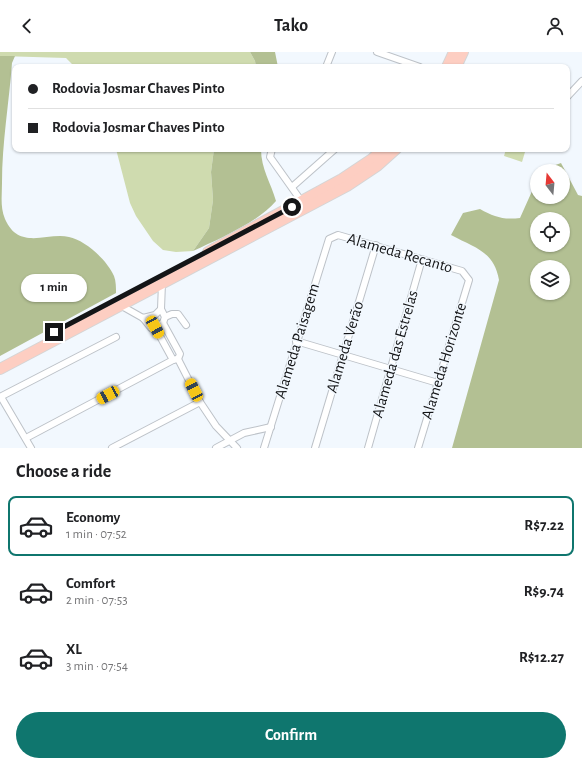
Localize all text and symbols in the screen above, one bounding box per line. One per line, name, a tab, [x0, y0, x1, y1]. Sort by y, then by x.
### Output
icon: back	[16, 15, 38, 37]
icon: person	[544, 15, 566, 37]
text: Tako	[274, 17, 308, 35]
text: Rodovia Josmar Chaves Pinto	[52, 81, 225, 96]
text: Rodovia Josmar Chaves Pinto	[52, 120, 225, 135]
north arrow	[530, 164, 570, 204]
map controls	[530, 164, 570, 300]
route start	[283, 198, 301, 216]
button: locate	[530, 212, 570, 252]
street label: Alameda Recanto	[345, 230, 455, 276]
button: layers	[530, 260, 570, 300]
callout: 1 min	[21, 274, 87, 302]
text: 1 min	[40, 281, 68, 294]
street label: Alameda Paisagem	[272, 282, 322, 400]
street label: Alameda das Estrelas	[369, 288, 421, 420]
street label: Alameda Verão	[323, 299, 367, 395]
street label: Alameda Horizonte	[419, 301, 469, 421]
car	[144, 314, 166, 340]
route end	[45, 323, 63, 341]
car	[183, 377, 205, 403]
car	[95, 384, 121, 406]
text: Choose a ride	[16, 463, 111, 481]
icon: car	[18, 508, 54, 544]
text: Economy	[66, 510, 120, 525]
text: R$7.22	[524, 518, 564, 533]
text: 1 min · 07:52	[66, 528, 127, 541]
icon: car	[18, 574, 54, 610]
text: Comfort	[66, 576, 115, 591]
text: R$9.74	[524, 584, 564, 599]
text: 2 min · 07:53	[66, 594, 128, 607]
icon: car	[18, 640, 54, 676]
text: XL	[66, 642, 82, 657]
text: R$12.27	[519, 650, 564, 665]
text: 3 min · 07:54	[66, 660, 128, 673]
button: Confirm	[16, 712, 566, 758]

